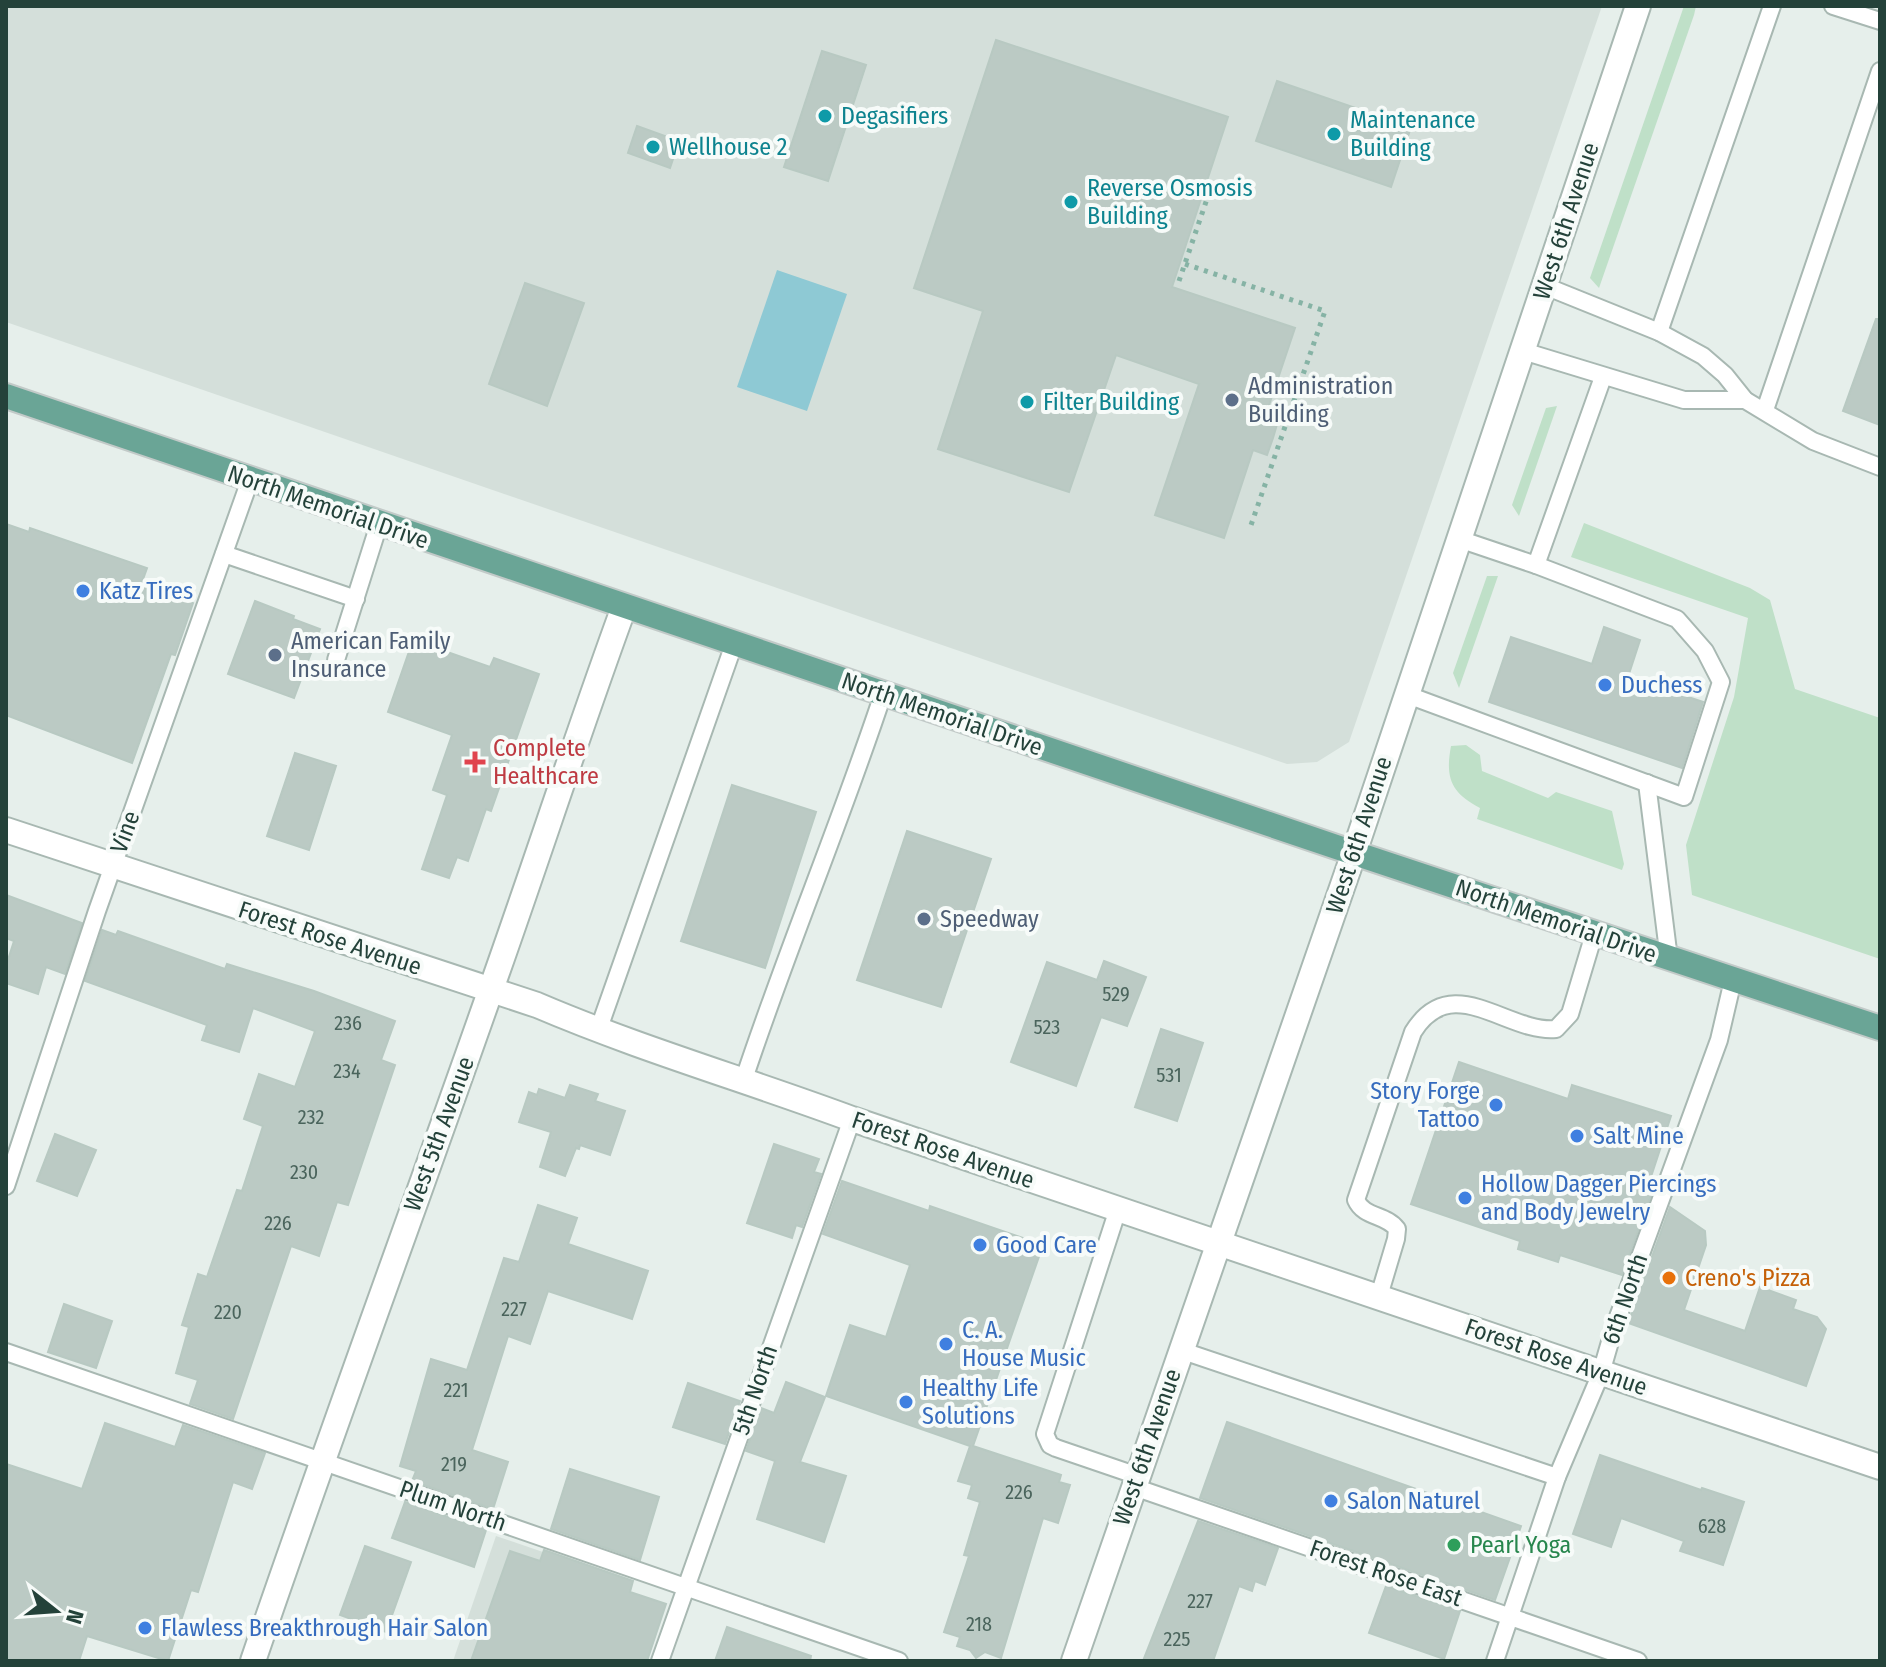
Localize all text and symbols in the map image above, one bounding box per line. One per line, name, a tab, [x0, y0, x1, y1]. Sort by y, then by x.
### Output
place label: Degasifiers	[841, 102, 948, 130]
place label: Maintenance Building	[1350, 106, 1476, 162]
marker: Degasifiers	[816, 107, 834, 125]
marker: Maintenance Building	[1325, 125, 1343, 143]
place label: Wellhouse 2	[669, 133, 787, 161]
marker: Wellhouse 2	[644, 138, 662, 156]
street label: West 6th Avenue	[1527, 139, 1605, 303]
place label: Reverse Osmosis Building	[1087, 174, 1253, 230]
marker: Reverse Osmosis Building	[1062, 193, 1080, 211]
place label: Administration Building	[1248, 372, 1393, 428]
place label: Filter Building	[1043, 388, 1180, 416]
marker: Administration Building	[1223, 391, 1241, 409]
marker: Filter Building	[1018, 393, 1036, 411]
street label: North Memorial Drive	[224, 460, 432, 554]
place label: Katz Tires	[99, 577, 193, 605]
marker: Katz Tires	[74, 582, 92, 600]
place label: American Family Insurance	[291, 627, 451, 683]
marker: American Family Insurance	[266, 646, 284, 664]
street label: North Memorial Drive	[838, 667, 1046, 761]
place label: Duchess	[1621, 671, 1703, 699]
marker: Duchess	[1596, 676, 1614, 694]
place label: Complete Healthcare	[493, 734, 599, 790]
marker: Complete Healthcare	[464, 751, 486, 773]
street label: West 6th Avenue	[1320, 753, 1398, 917]
street label: Vine	[105, 807, 145, 857]
street label: North Memorial Drive	[1452, 874, 1660, 968]
street label: Forest Rose Avenue	[235, 895, 425, 981]
place label: Speedway	[940, 905, 1039, 933]
marker: Speedway	[915, 910, 933, 928]
house number: 529	[1102, 982, 1130, 1006]
house number: 236	[334, 1011, 362, 1035]
house number: 523	[1034, 1015, 1060, 1039]
street label: West 5th Avenue	[398, 1053, 480, 1215]
house number: 234	[333, 1059, 361, 1083]
house number: 531	[1156, 1063, 1182, 1087]
place label: Story Forge Tattoo	[1370, 1077, 1480, 1133]
marker: Story Forge Tattoo	[1487, 1096, 1505, 1114]
house number: 232	[298, 1105, 324, 1129]
street label: Forest Rose Avenue	[848, 1106, 1038, 1194]
place label: Salt Mine	[1593, 1122, 1684, 1150]
marker: Salt Mine	[1568, 1127, 1586, 1145]
house number: 230	[290, 1160, 318, 1184]
place label: Hollow Dagger Piercings and Body Jewelry	[1481, 1170, 1716, 1226]
marker: Hollow Dagger Piercings and Body Jewelry	[1456, 1189, 1474, 1207]
house number: 226	[264, 1211, 292, 1235]
place label: Good Care	[996, 1231, 1097, 1259]
marker: Good Care	[971, 1236, 989, 1254]
street label: 6th North	[1596, 1250, 1654, 1348]
place label: Creno's Pizza	[1685, 1264, 1811, 1292]
marker: Creno's Pizza	[1660, 1269, 1678, 1287]
house number: 227	[501, 1297, 527, 1321]
house number: 220	[214, 1300, 242, 1324]
street label: Forest Rose Avenue	[1461, 1313, 1651, 1401]
place label: C. A. House Music	[962, 1316, 1086, 1372]
marker: C. A. House Music	[937, 1335, 955, 1353]
street label: 5th North	[727, 1341, 783, 1439]
street label: West 6th Avenue	[1107, 1365, 1187, 1529]
place label: Healthy Life Solutions	[922, 1374, 1038, 1430]
house number: 221	[444, 1378, 469, 1402]
marker: Healthy Life Solutions	[897, 1393, 915, 1411]
house number: 219	[441, 1452, 467, 1476]
street label: Plum North	[396, 1475, 510, 1537]
house number: 226	[1005, 1480, 1033, 1504]
place label: Salon Naturel	[1347, 1487, 1480, 1515]
marker: Salon Naturel	[1322, 1492, 1340, 1510]
house number: 628	[1698, 1514, 1726, 1538]
place label: Pearl Yoga	[1470, 1531, 1571, 1559]
street label: Forest Rose East	[1306, 1534, 1466, 1612]
marker: Pearl Yoga	[1445, 1536, 1463, 1554]
north arrow	[16, 1571, 96, 1651]
house number: 227	[1187, 1589, 1213, 1613]
text: N	[60, 1606, 89, 1627]
house number: 218	[966, 1612, 992, 1636]
place label: Flawless Breakthrough Hair Salon	[161, 1614, 488, 1642]
marker: Flawless Breakthrough Hair Salon	[136, 1619, 154, 1637]
house number: 225	[1164, 1627, 1190, 1651]

